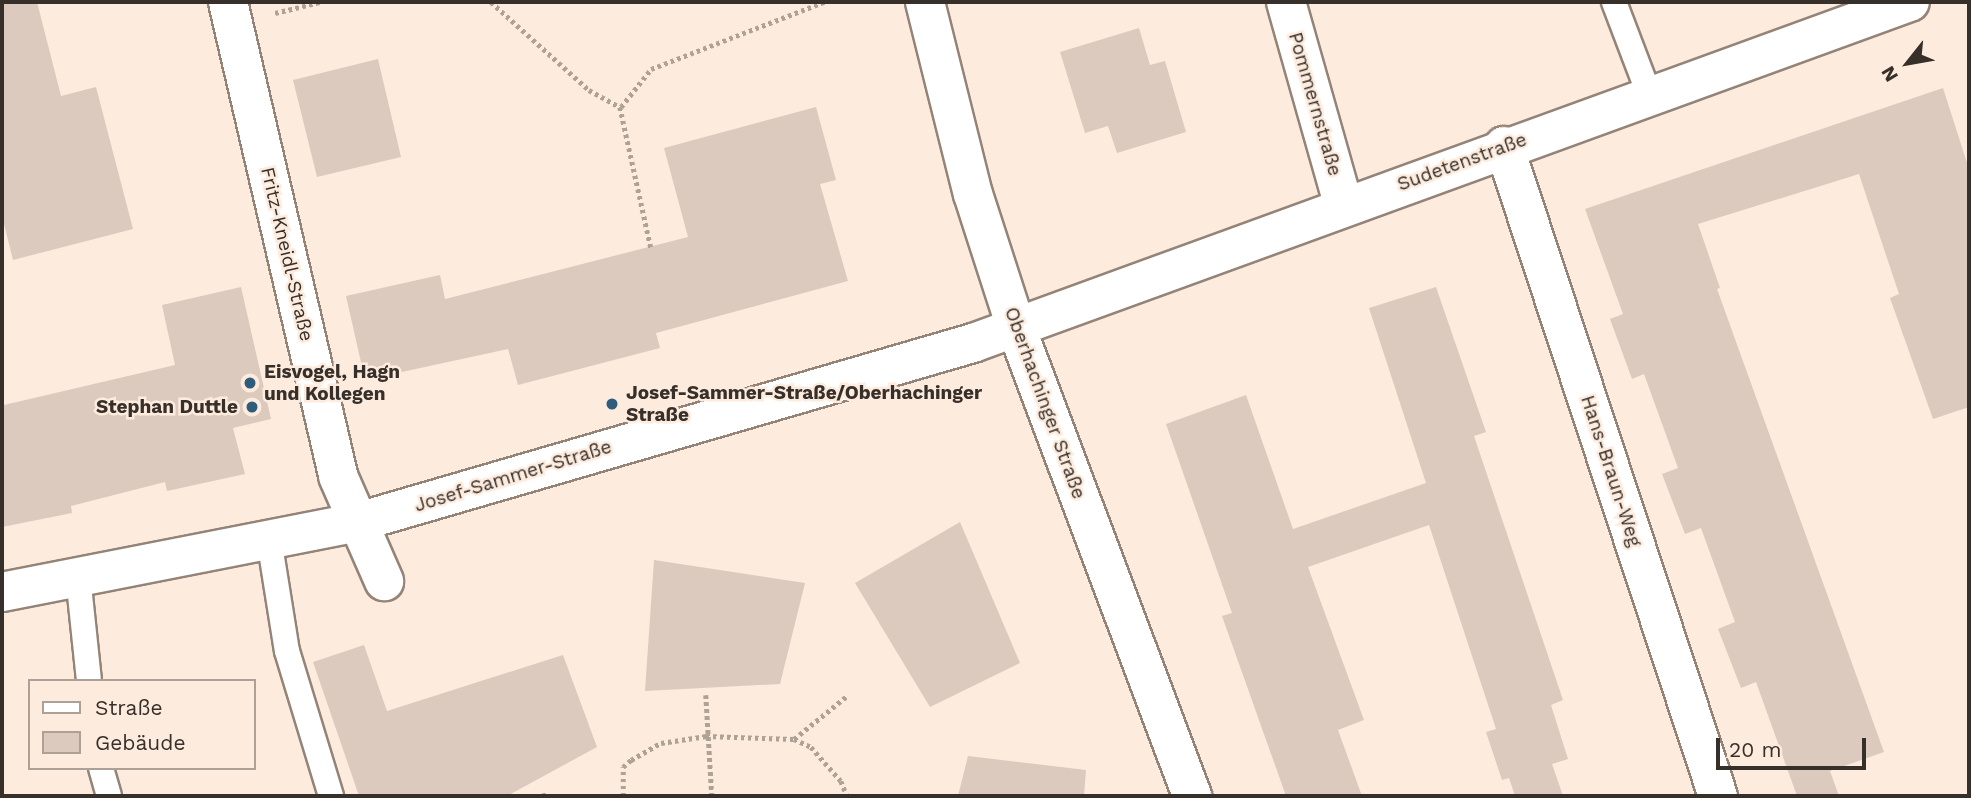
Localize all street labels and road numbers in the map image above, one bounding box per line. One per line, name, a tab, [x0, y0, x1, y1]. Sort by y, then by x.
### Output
street label: Pommernstraße	[1284, 30, 1346, 178]
street label: Sudetenstraße	[1394, 128, 1530, 196]
street label: Fritz-Kneidl-Straße	[256, 165, 318, 343]
street label: Oberhachinger Straße	[1000, 304, 1090, 502]
street label: Hans-Braun-Weg	[1576, 392, 1646, 550]
street label: Josef-Sammer-Straße	[412, 435, 614, 517]

